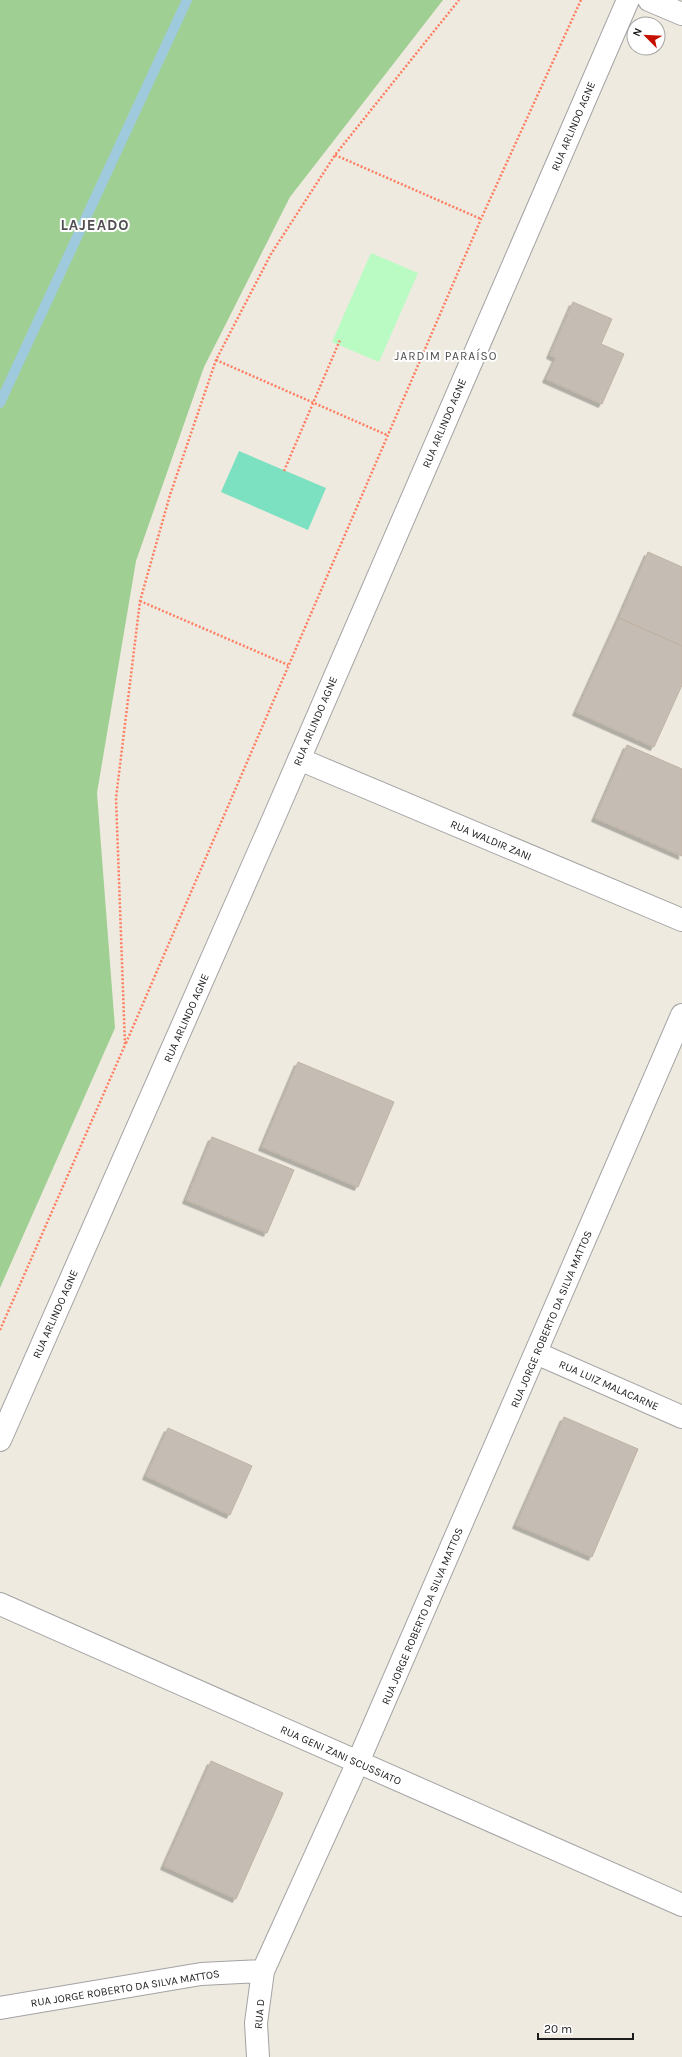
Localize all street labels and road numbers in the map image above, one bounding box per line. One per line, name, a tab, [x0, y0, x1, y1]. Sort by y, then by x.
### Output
street label: RUA ARLINDO AGNE	[549, 80, 598, 173]
street label: RUA ARLINDO AGNE	[420, 377, 469, 470]
street label: RUA ARLINDO AGNE	[291, 675, 340, 768]
street label: RUA WALDIR ZANI	[448, 817, 533, 863]
street label: RUA ARLINDO AGNE	[161, 972, 212, 1065]
street label: RUA JORGE ROBERTO DA SILVA MATTOS	[508, 1229, 595, 1410]
street label: RUA ARLINDO AGNE	[30, 1268, 81, 1361]
street label: RUA LUIZ MALACARNE	[557, 1358, 661, 1413]
street label: RUA JORGE ROBERTO DA SILVA MATTOS	[379, 1526, 466, 1707]
street label: RUA GENI ZANI SCUSSIATO	[278, 1723, 403, 1788]
street label: RUA JORGE ROBERTO DA SILVA MATTOS	[30, 1967, 220, 2010]
street label: RUA D	[252, 1998, 267, 2030]

